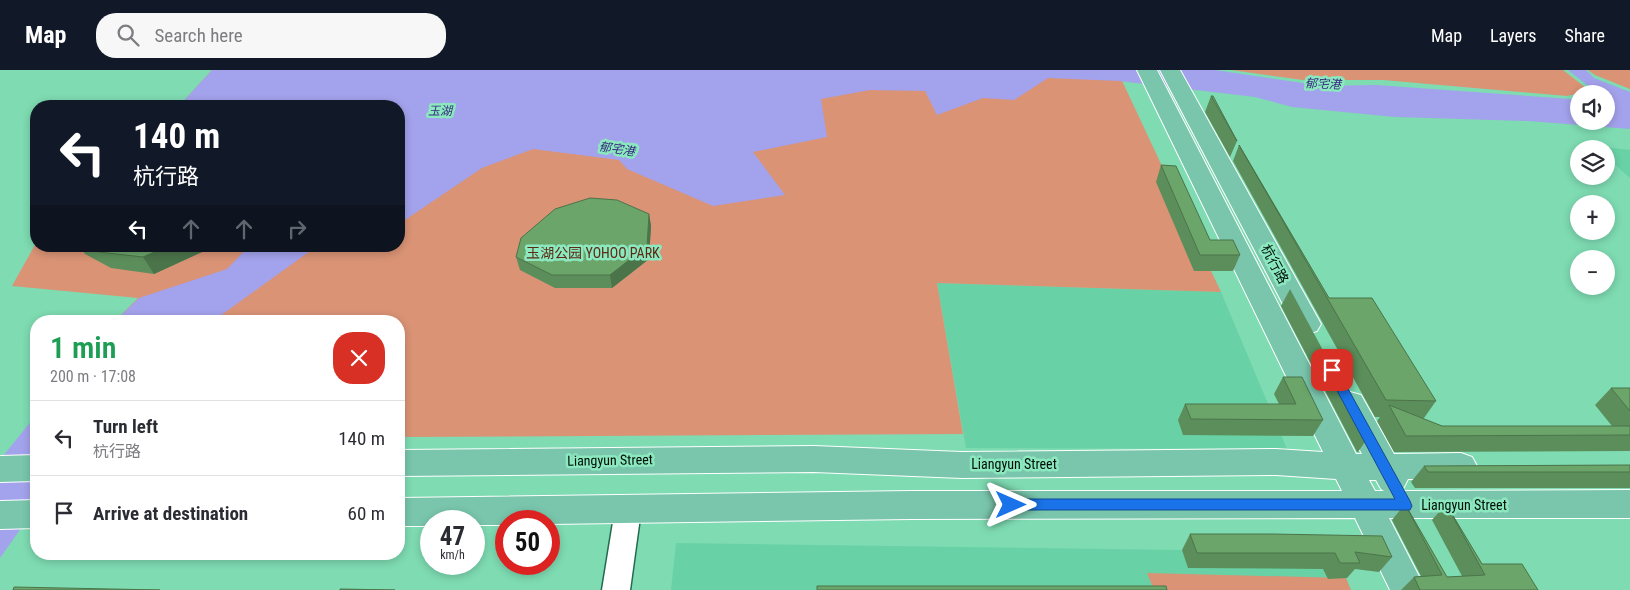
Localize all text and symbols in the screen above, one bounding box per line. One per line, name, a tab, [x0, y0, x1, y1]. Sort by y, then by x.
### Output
search box	[96, 13, 446, 58]
text: Map	[25, 21, 66, 49]
icon: search	[114, 21, 142, 49]
text: Search here	[154, 24, 243, 47]
text: Map	[1431, 25, 1462, 46]
text: Layers	[1490, 25, 1537, 46]
text: Share	[1565, 25, 1605, 46]
water label: 郁宅港	[1305, 76, 1343, 92]
map controls	[1570, 85, 1615, 295]
button: sound	[1570, 85, 1615, 130]
water label: 玉湖	[428, 104, 454, 118]
text: 140 m	[133, 116, 220, 157]
icon: left	[50, 120, 115, 185]
water label: 郁宅港	[598, 139, 638, 159]
button: layers	[1570, 140, 1615, 185]
text: 杭行路	[133, 164, 199, 189]
button: +	[1570, 195, 1615, 240]
icon: left	[124, 215, 152, 243]
icon: ahead	[177, 215, 205, 243]
icon: ahead	[230, 215, 258, 243]
icon: right	[283, 215, 311, 243]
street label: 杭行路	[1258, 242, 1292, 286]
park label: 玉湖公园 YOHOO PARK	[526, 245, 660, 261]
button: −	[1570, 250, 1615, 295]
text: 1 min	[50, 330, 116, 365]
button: close	[333, 332, 385, 384]
pin	[1311, 349, 1353, 391]
icon: arrive	[1318, 356, 1346, 384]
text: 200 m · 17:08	[50, 367, 136, 386]
text: Turn left	[93, 415, 158, 438]
icon: left	[50, 424, 78, 452]
text: 140 m	[338, 427, 385, 450]
text: 杭行路	[93, 442, 141, 461]
street label: Liangyun Street	[567, 451, 653, 469]
street label: Liangyun Street	[971, 456, 1057, 472]
position arrow	[984, 478, 1036, 530]
street label: Liangyun Street	[1421, 497, 1507, 513]
icon: arrive	[50, 499, 78, 527]
text: Arrive at destination	[93, 502, 248, 525]
text: 60 m	[348, 502, 385, 525]
speed limit sign: 50	[495, 510, 560, 575]
text: 47	[440, 522, 465, 551]
text: km/h	[440, 548, 465, 562]

